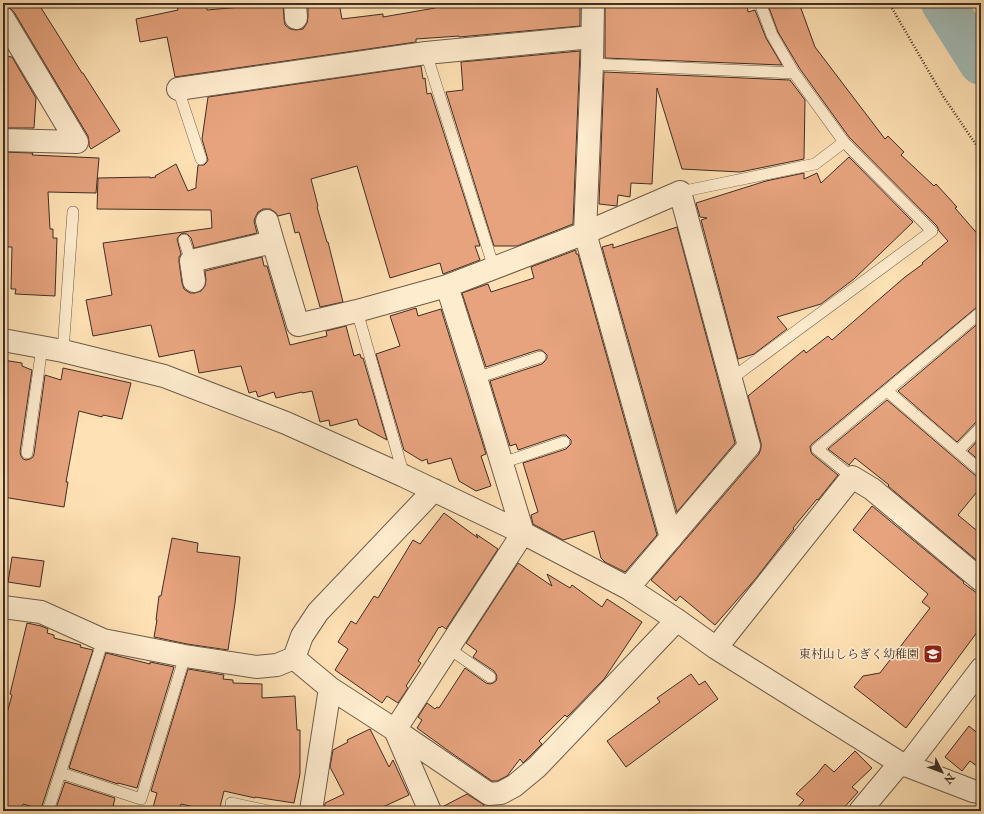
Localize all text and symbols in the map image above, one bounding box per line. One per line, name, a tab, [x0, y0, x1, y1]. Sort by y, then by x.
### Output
school or university icon: 東村山しらぎく幼稚園	[922, 643, 944, 665]
place label: 東村山しらぎく幼稚園	[799, 647, 919, 662]
north arrow	[922, 752, 962, 792]
text: N	[940, 769, 958, 787]

